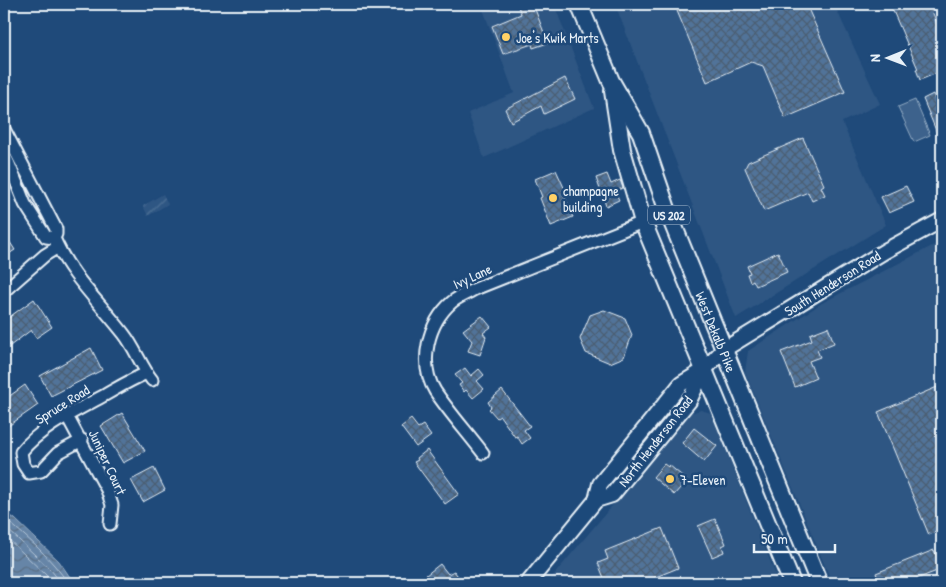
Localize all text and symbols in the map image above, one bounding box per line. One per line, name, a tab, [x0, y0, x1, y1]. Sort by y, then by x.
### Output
place label: Joe's Kwik Marts	[516, 28, 599, 47]
marker: Joe's Kwik Marts	[500, 31, 512, 43]
north arrow	[864, 32, 914, 82]
text: N	[865, 54, 884, 62]
place label: champagne building	[563, 181, 619, 217]
marker: champagne building	[547, 192, 559, 204]
road number: US 202	[648, 206, 690, 224]
street label: South Henderson Road	[780, 246, 884, 320]
street label: Ivy Lane	[450, 259, 495, 294]
street label: West Dekalb Pike	[692, 289, 742, 375]
street label: Spruce Road	[31, 380, 94, 429]
street label: North Henderson Road	[613, 391, 697, 491]
street label: Juniper Court	[84, 426, 131, 498]
place label: 7-Eleven	[680, 470, 726, 489]
marker: 7-Eleven	[664, 473, 676, 485]
scale bar	[754, 522, 835, 554]
text: 50 m	[761, 528, 788, 549]

